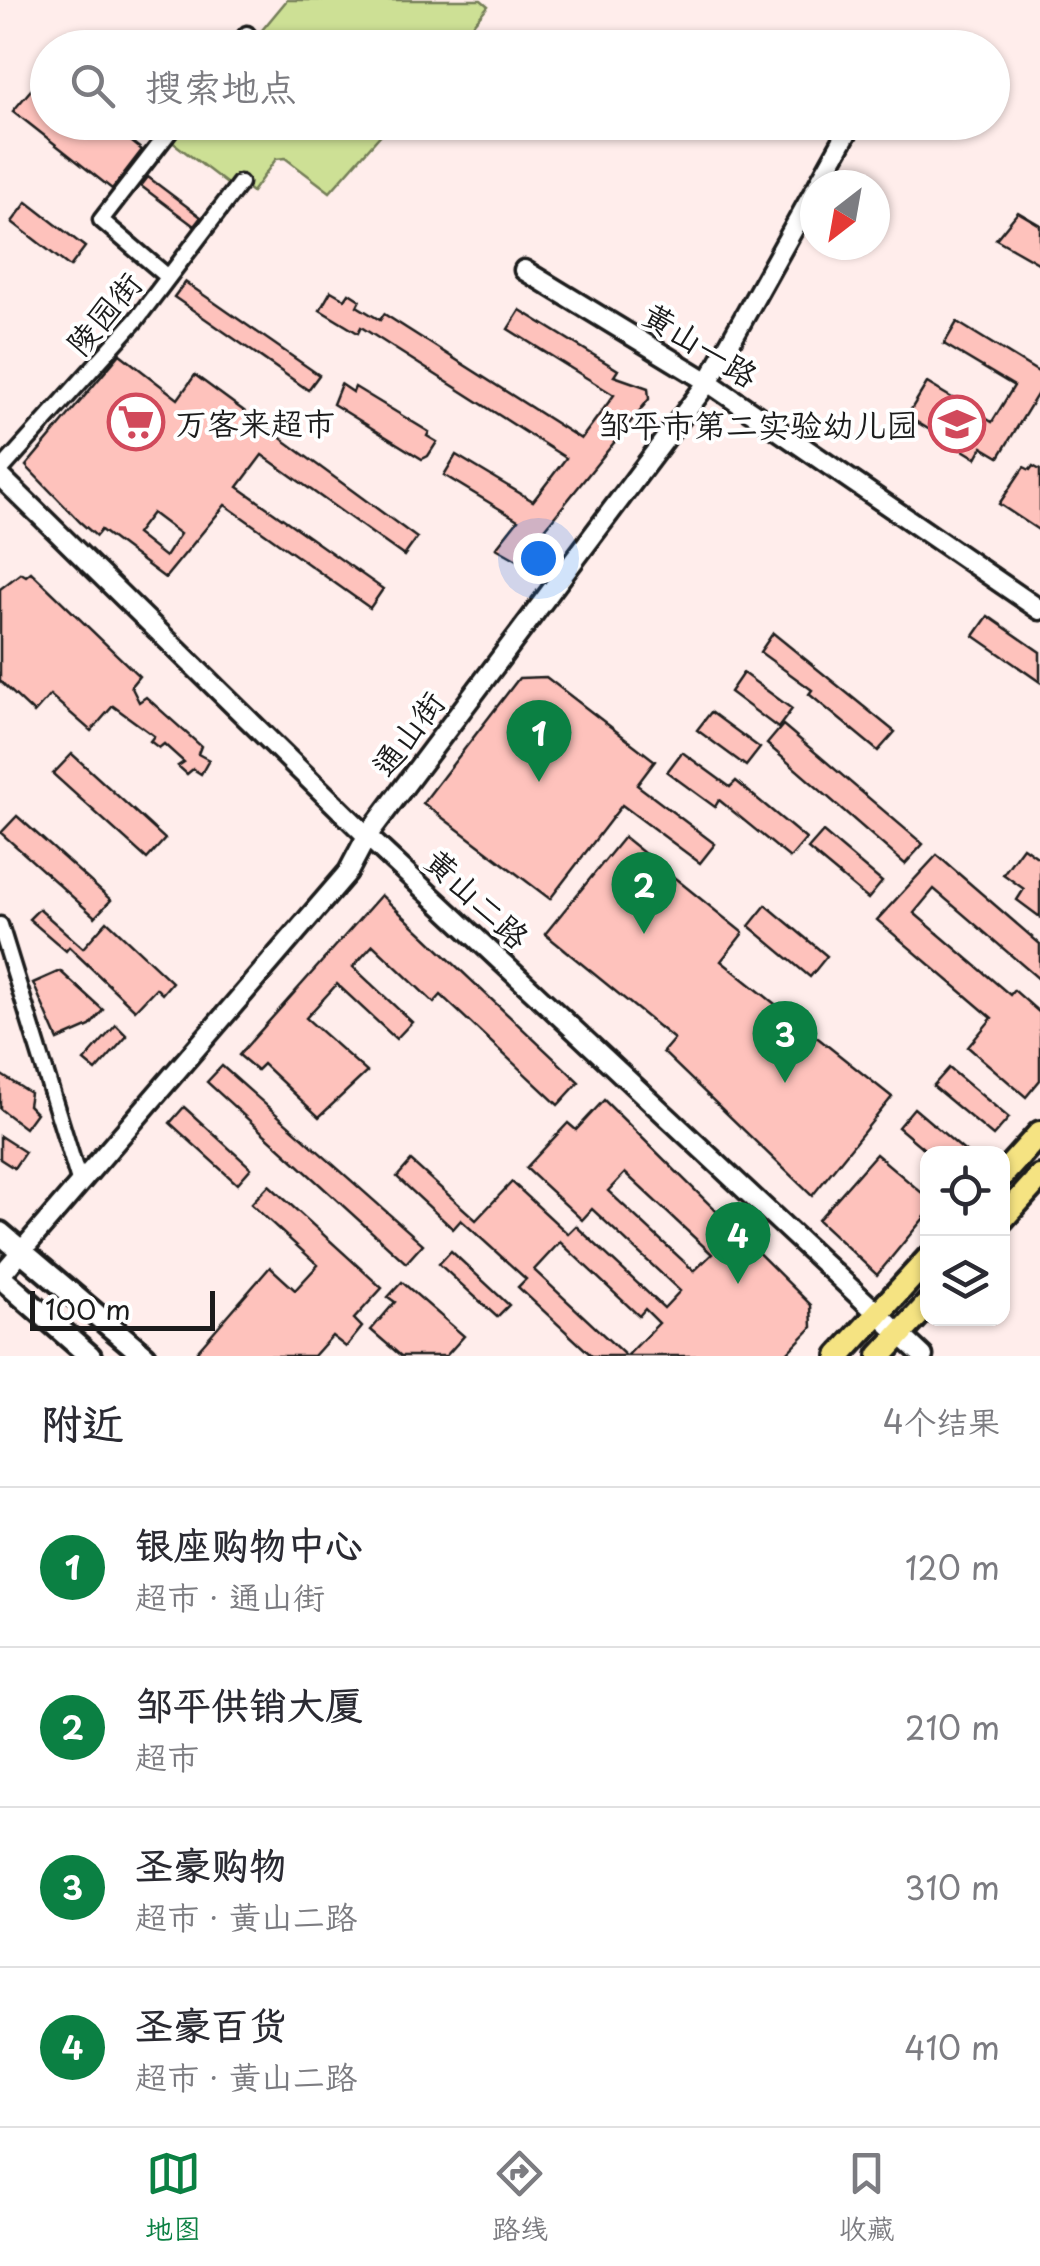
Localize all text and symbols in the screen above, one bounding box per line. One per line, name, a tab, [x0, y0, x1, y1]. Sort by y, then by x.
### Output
search box	[30, 30, 1010, 140]
text: 搜索地点	[145, 57, 297, 114]
icon: search	[65, 58, 120, 113]
north arrow	[800, 170, 890, 260]
street label: 陵园街	[54, 261, 152, 365]
street label: 黄山一路	[634, 290, 768, 398]
supermarket icon: 万客来超市	[106, 392, 166, 452]
school or university icon: 邹平市第二实验幼儿园	[927, 394, 987, 454]
place label: 万客来超市	[175, 398, 335, 446]
place label: 邹平市第二实验幼儿园	[598, 400, 918, 448]
your location	[513, 533, 564, 584]
street label: 通山街	[359, 680, 455, 786]
pin: 1	[506, 700, 572, 782]
street label: 黄山二路	[415, 837, 541, 959]
pin: 2	[612, 852, 676, 934]
pin: 3	[752, 1000, 818, 1083]
map controls	[920, 1146, 1010, 1326]
button: locate	[920, 1146, 1010, 1236]
pin: 4	[706, 1202, 770, 1284]
button: layers	[920, 1236, 1010, 1326]
scale bar	[30, 1286, 215, 1330]
text: 100 m	[45, 1287, 131, 1330]
text: 附近	[40, 1390, 124, 1453]
text: 4个结果	[883, 1397, 1000, 1445]
text: 银座购物中心	[135, 1515, 363, 1572]
text: 1	[65, 1543, 80, 1591]
text: 120 m	[905, 1543, 1000, 1591]
text: 超市 · 通山街	[135, 1572, 325, 1620]
text: 邹平供销大厦	[135, 1675, 363, 1732]
text: 2	[61, 1703, 84, 1751]
text: 210 m	[905, 1703, 1000, 1751]
text: 超市	[135, 1732, 199, 1780]
text: 圣豪购物	[135, 1835, 287, 1892]
text: 3	[62, 1863, 83, 1911]
text: 310 m	[904, 1863, 1000, 1911]
text: 超市 · 黄山二路	[135, 1892, 357, 1940]
text: 圣豪百货	[135, 1995, 287, 2052]
text: 4	[62, 2023, 83, 2071]
text: 410 m	[904, 2023, 1000, 2071]
text: 超市 · 黄山二路	[135, 2052, 357, 2100]
tab: 地图	[145, 2146, 201, 2249]
tab: 路线	[492, 2146, 548, 2249]
tab: 收藏	[839, 2146, 895, 2249]

